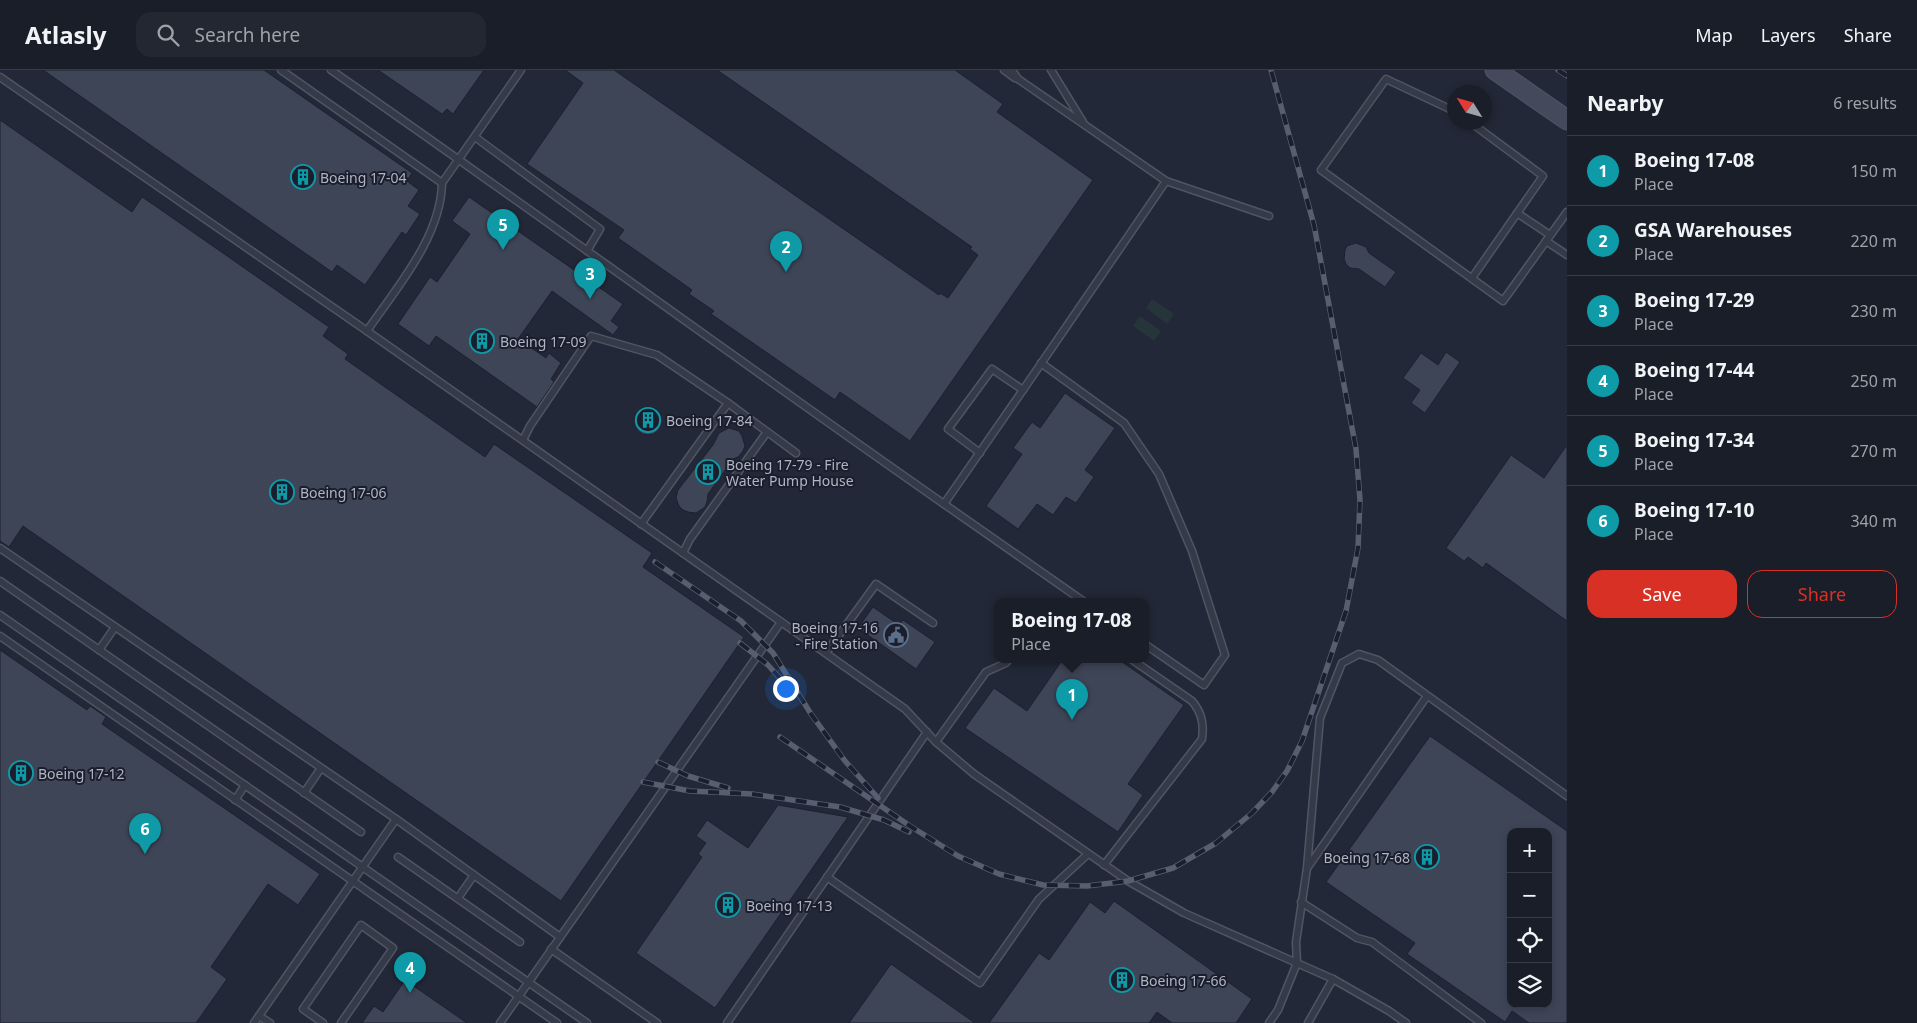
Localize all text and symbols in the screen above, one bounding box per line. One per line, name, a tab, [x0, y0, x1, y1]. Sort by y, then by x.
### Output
search box	[136, 12, 486, 57]
text: Atlasly	[25, 18, 106, 51]
icon: search	[154, 21, 182, 49]
text: Search here	[194, 22, 300, 48]
text: Map	[1695, 23, 1733, 47]
text: Layers	[1761, 23, 1816, 47]
text: Share	[1844, 23, 1892, 47]
north arrow	[1447, 85, 1492, 130]
text: Nearby	[1587, 89, 1663, 117]
text: 6 results	[1833, 92, 1897, 114]
text: Boeing 17-08	[1634, 147, 1754, 173]
text: 1	[1598, 160, 1608, 182]
text: 150 m	[1850, 160, 1897, 182]
building icon: Boeing 17-04	[290, 164, 316, 190]
place label: Boeing 17-04	[320, 168, 407, 187]
text: Place	[1634, 173, 1674, 195]
pin: 5	[487, 209, 519, 250]
text: GSA Warehouses	[1634, 217, 1792, 243]
text: 2	[1598, 230, 1608, 252]
text: 220 m	[1850, 230, 1897, 252]
pin: 2	[770, 231, 802, 272]
text: Place	[1634, 243, 1674, 265]
pin: 3	[574, 258, 606, 299]
text: Boeing 17-29	[1634, 287, 1754, 313]
text: 3	[1598, 300, 1608, 322]
text: 230 m	[1850, 300, 1897, 322]
text: Place	[1634, 313, 1674, 335]
building icon: Boeing 17-09	[469, 328, 495, 354]
place label: Boeing 17-09	[500, 332, 587, 351]
text: Boeing 17-44	[1634, 357, 1754, 383]
text: 4	[1598, 370, 1608, 392]
text: 250 m	[1850, 370, 1897, 392]
text: Place	[1634, 383, 1674, 405]
building icon: Boeing 17-84	[635, 407, 661, 433]
place label: Boeing 17-84	[666, 411, 753, 430]
text: Boeing 17-34	[1634, 427, 1754, 453]
text: 5	[1598, 440, 1608, 462]
text: 270 m	[1850, 440, 1897, 462]
text: Place	[1634, 453, 1674, 475]
place label: Boeing 17-79 - Fire Water Pump House	[726, 455, 854, 490]
building icon: Boeing 17-79 - Fire Water Pump House	[695, 459, 721, 485]
building icon: Boeing 17-06	[269, 479, 295, 505]
place label: Boeing 17-06	[300, 483, 387, 502]
text: Boeing 17-10	[1634, 497, 1754, 523]
text: 6	[1598, 510, 1608, 532]
text: 340 m	[1850, 510, 1897, 532]
text: Place	[1634, 523, 1674, 545]
button: Save	[1587, 570, 1737, 618]
button: Share	[1747, 570, 1897, 618]
popup	[994, 598, 1149, 663]
text: Boeing 17-08	[1011, 607, 1132, 633]
place label: Boeing 17-16 - Fire Station	[791, 618, 878, 653]
public building icon: Boeing 17-16 - Fire Station	[883, 622, 909, 648]
text: Place	[1011, 633, 1051, 655]
your location	[773, 676, 799, 702]
pin: 1	[1056, 679, 1088, 720]
building icon: Boeing 17-12	[8, 760, 34, 786]
place label: Boeing 17-12	[38, 764, 125, 783]
pin: 6	[129, 813, 161, 854]
map controls	[1507, 828, 1552, 1008]
button: +	[1507, 828, 1552, 873]
building icon: Boeing 17-68	[1414, 844, 1440, 870]
place label: Boeing 17-68	[1323, 848, 1410, 867]
button: −	[1507, 873, 1552, 918]
building icon: Boeing 17-13	[715, 892, 741, 918]
place label: Boeing 17-13	[746, 896, 833, 915]
button: locate	[1507, 918, 1552, 963]
pin: 4	[394, 952, 426, 993]
button: layers	[1507, 963, 1552, 1008]
building icon: Boeing 17-66	[1109, 967, 1135, 993]
place label: Boeing 17-66	[1140, 971, 1227, 990]

